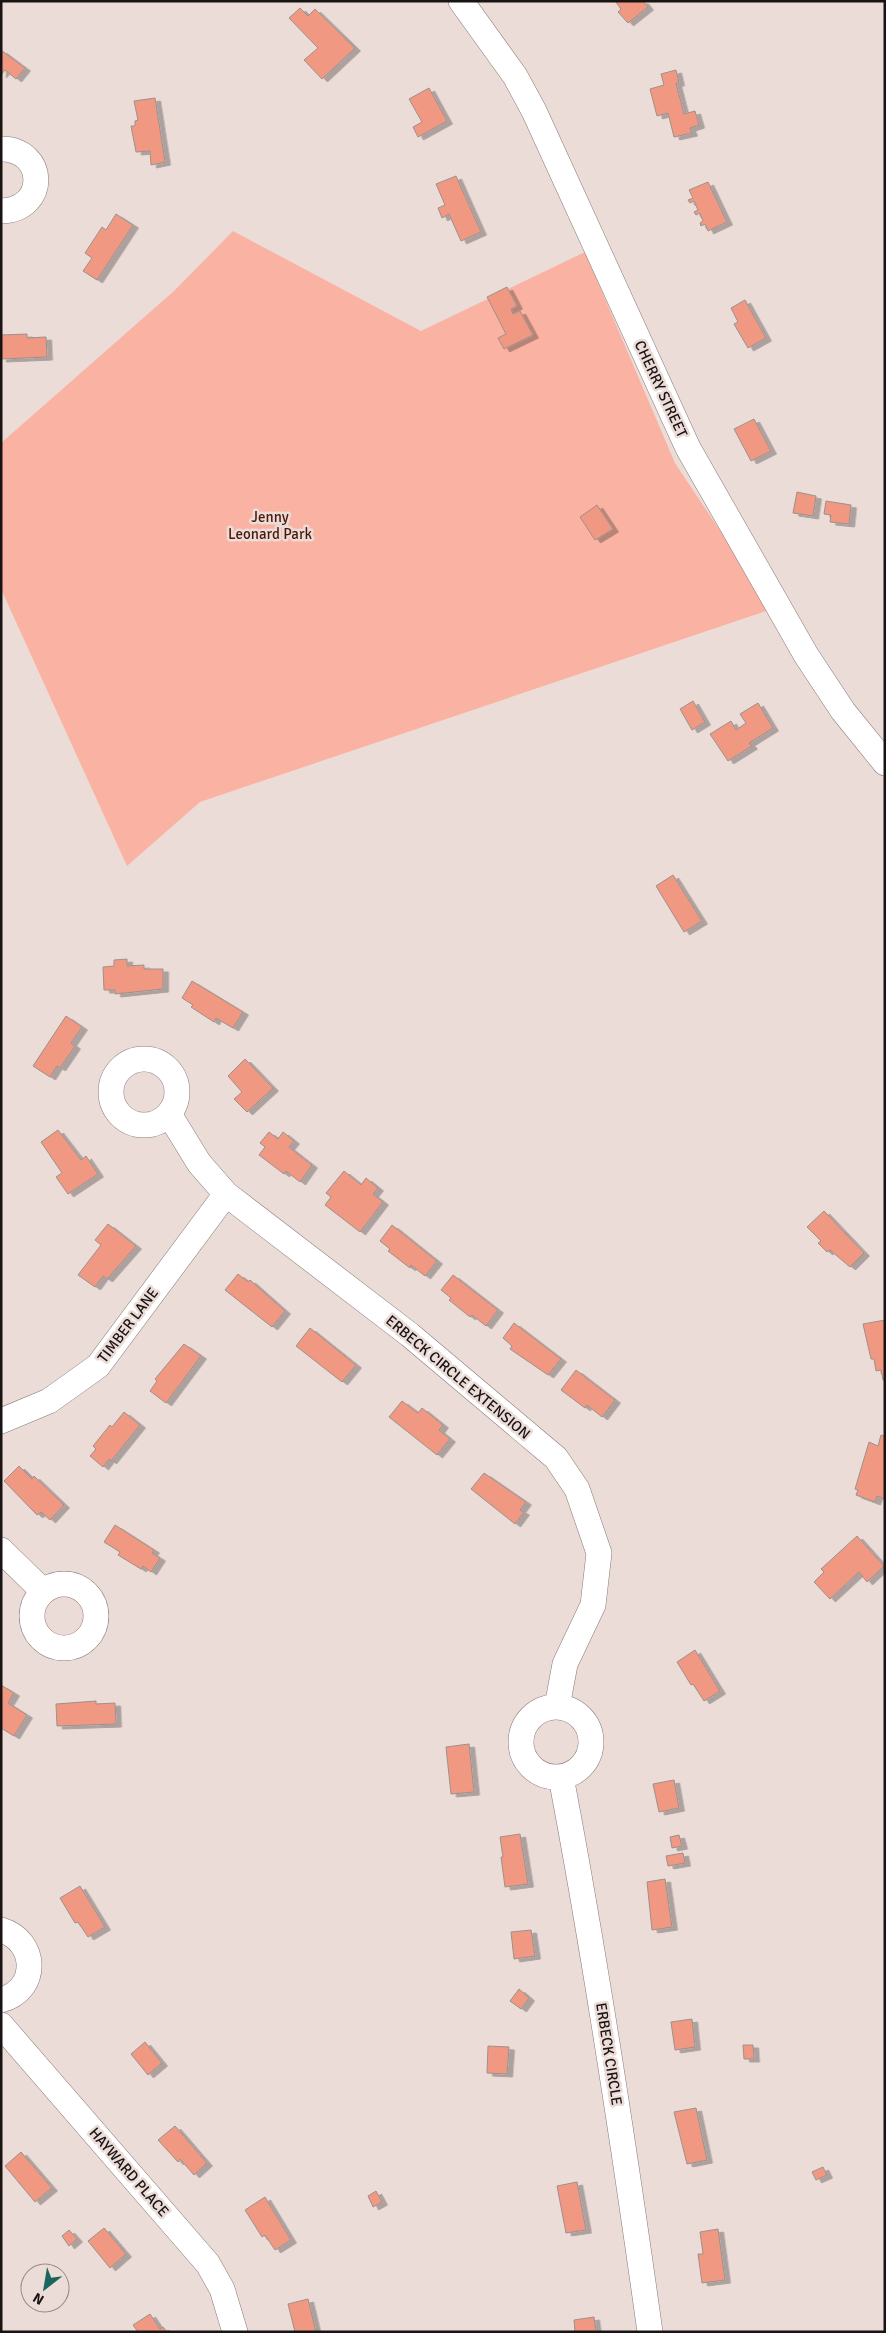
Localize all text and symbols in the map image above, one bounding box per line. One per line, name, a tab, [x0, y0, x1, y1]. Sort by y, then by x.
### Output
street label: CHERRY STREET	[631, 338, 692, 441]
park label: Jenny Leonard Park	[228, 508, 312, 543]
street label: TIMBER LANE	[94, 1284, 162, 1366]
street label: ERBECK CIRCLE EXTENSION	[382, 1311, 534, 1443]
street label: ERBECK CIRCLE	[592, 2001, 626, 2107]
street label: HAYWARD PLACE	[85, 2124, 173, 2220]
north arrow	[20, 2263, 70, 2313]
text: N	[30, 2289, 47, 2309]

